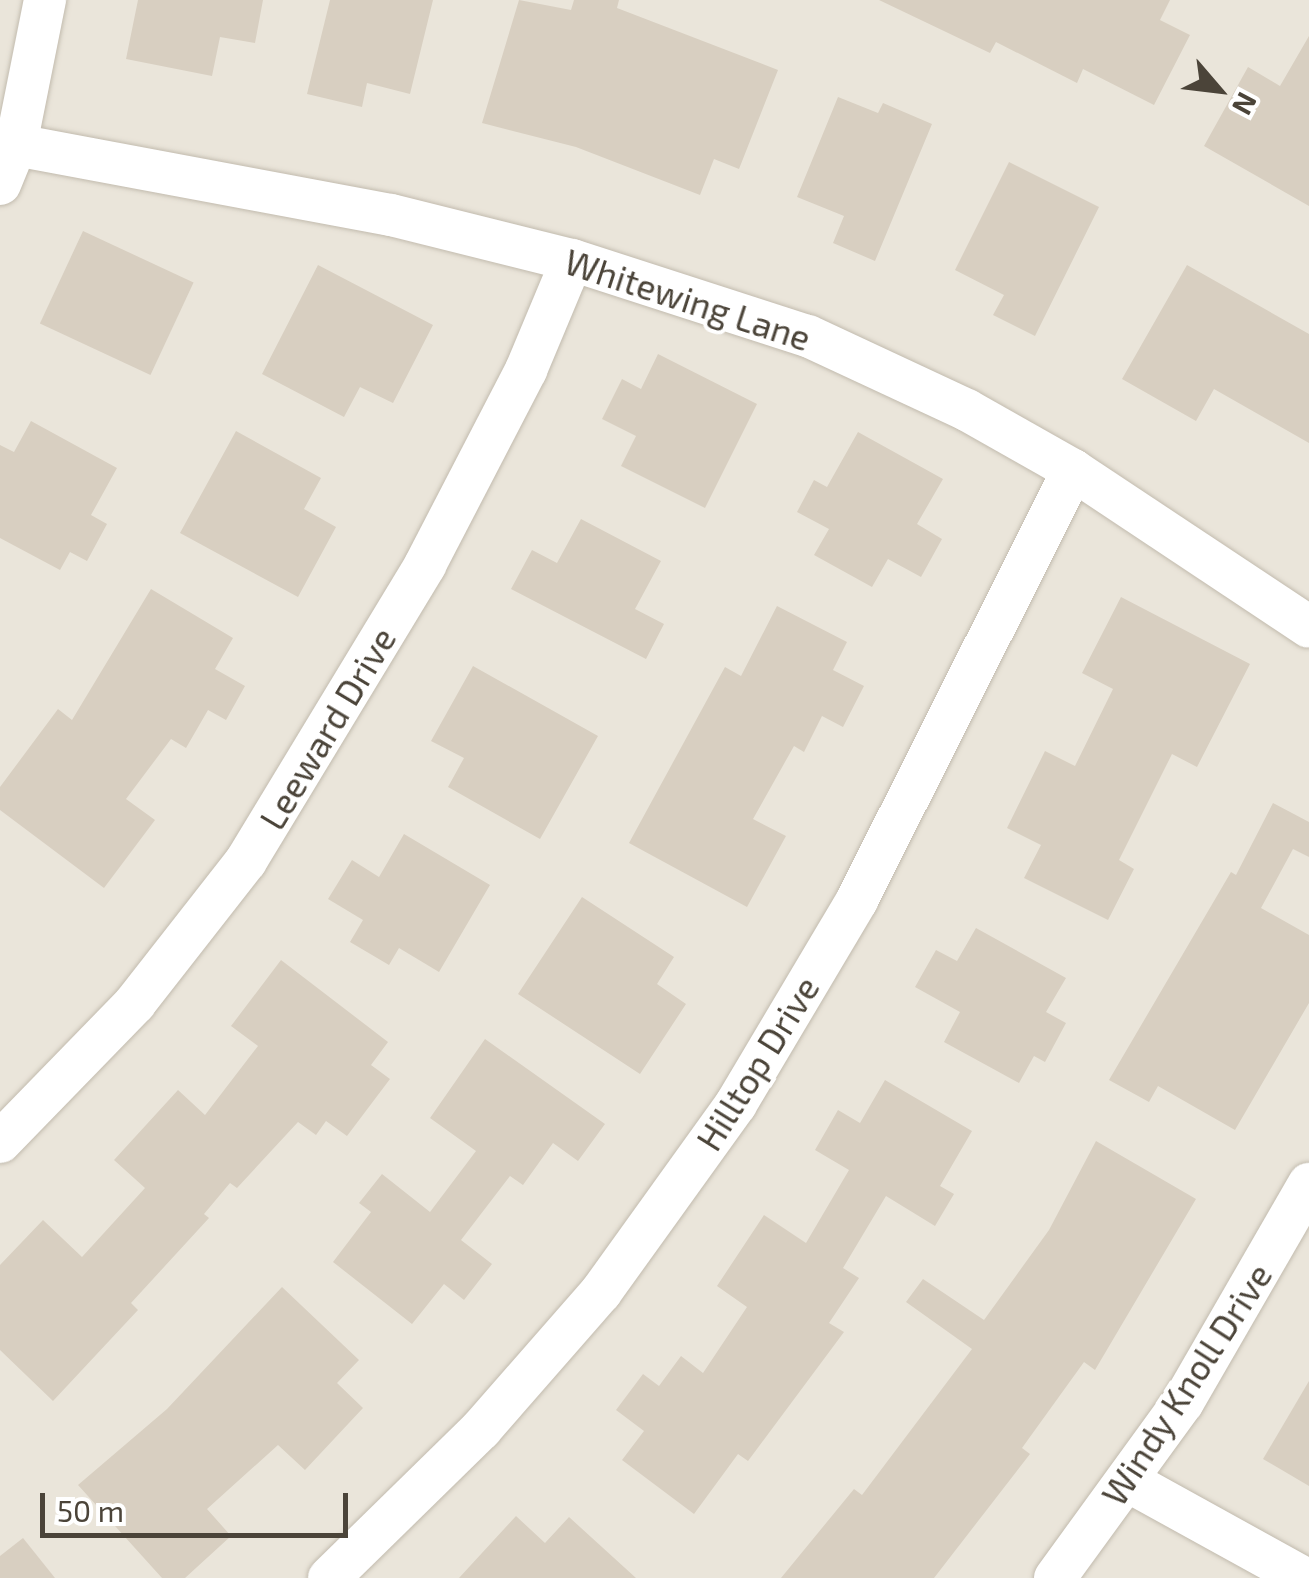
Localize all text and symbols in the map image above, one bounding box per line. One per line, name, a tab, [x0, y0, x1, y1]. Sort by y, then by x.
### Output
north arrow	[1169, 40, 1269, 140]
text: N	[1226, 87, 1265, 121]
street label: Whitewing Lane	[560, 239, 816, 359]
street label: Leeward Drive	[250, 619, 404, 837]
street label: Hilltop Drive	[687, 968, 827, 1158]
street label: Windy Knoll Drive	[1092, 1255, 1280, 1513]
scale bar	[45, 1473, 352, 1535]
text: 50 m	[57, 1492, 124, 1528]

